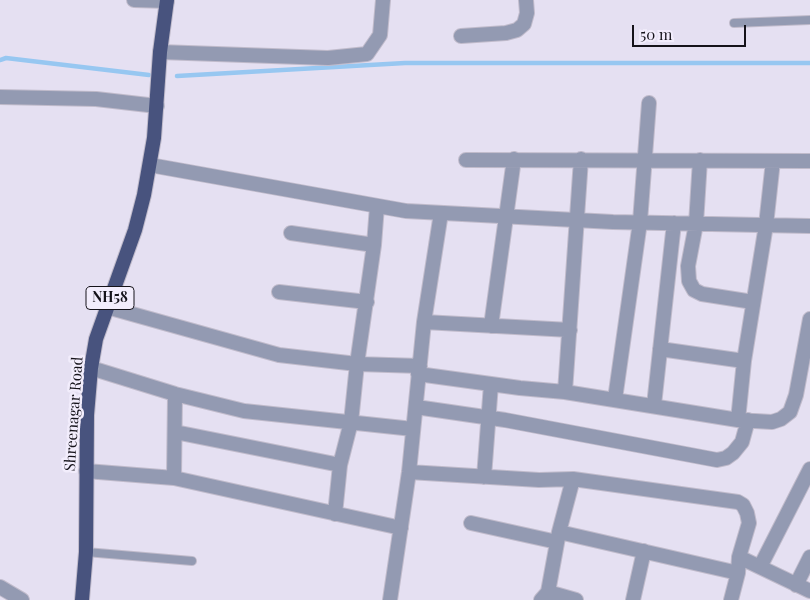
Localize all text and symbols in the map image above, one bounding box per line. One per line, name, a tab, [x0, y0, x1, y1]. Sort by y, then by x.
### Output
scale bar	[635, 15, 749, 47]
text: 50 m	[640, 24, 672, 44]
road number: NH58	[86, 286, 134, 310]
street label: Shreenagar Road	[61, 356, 87, 472]

